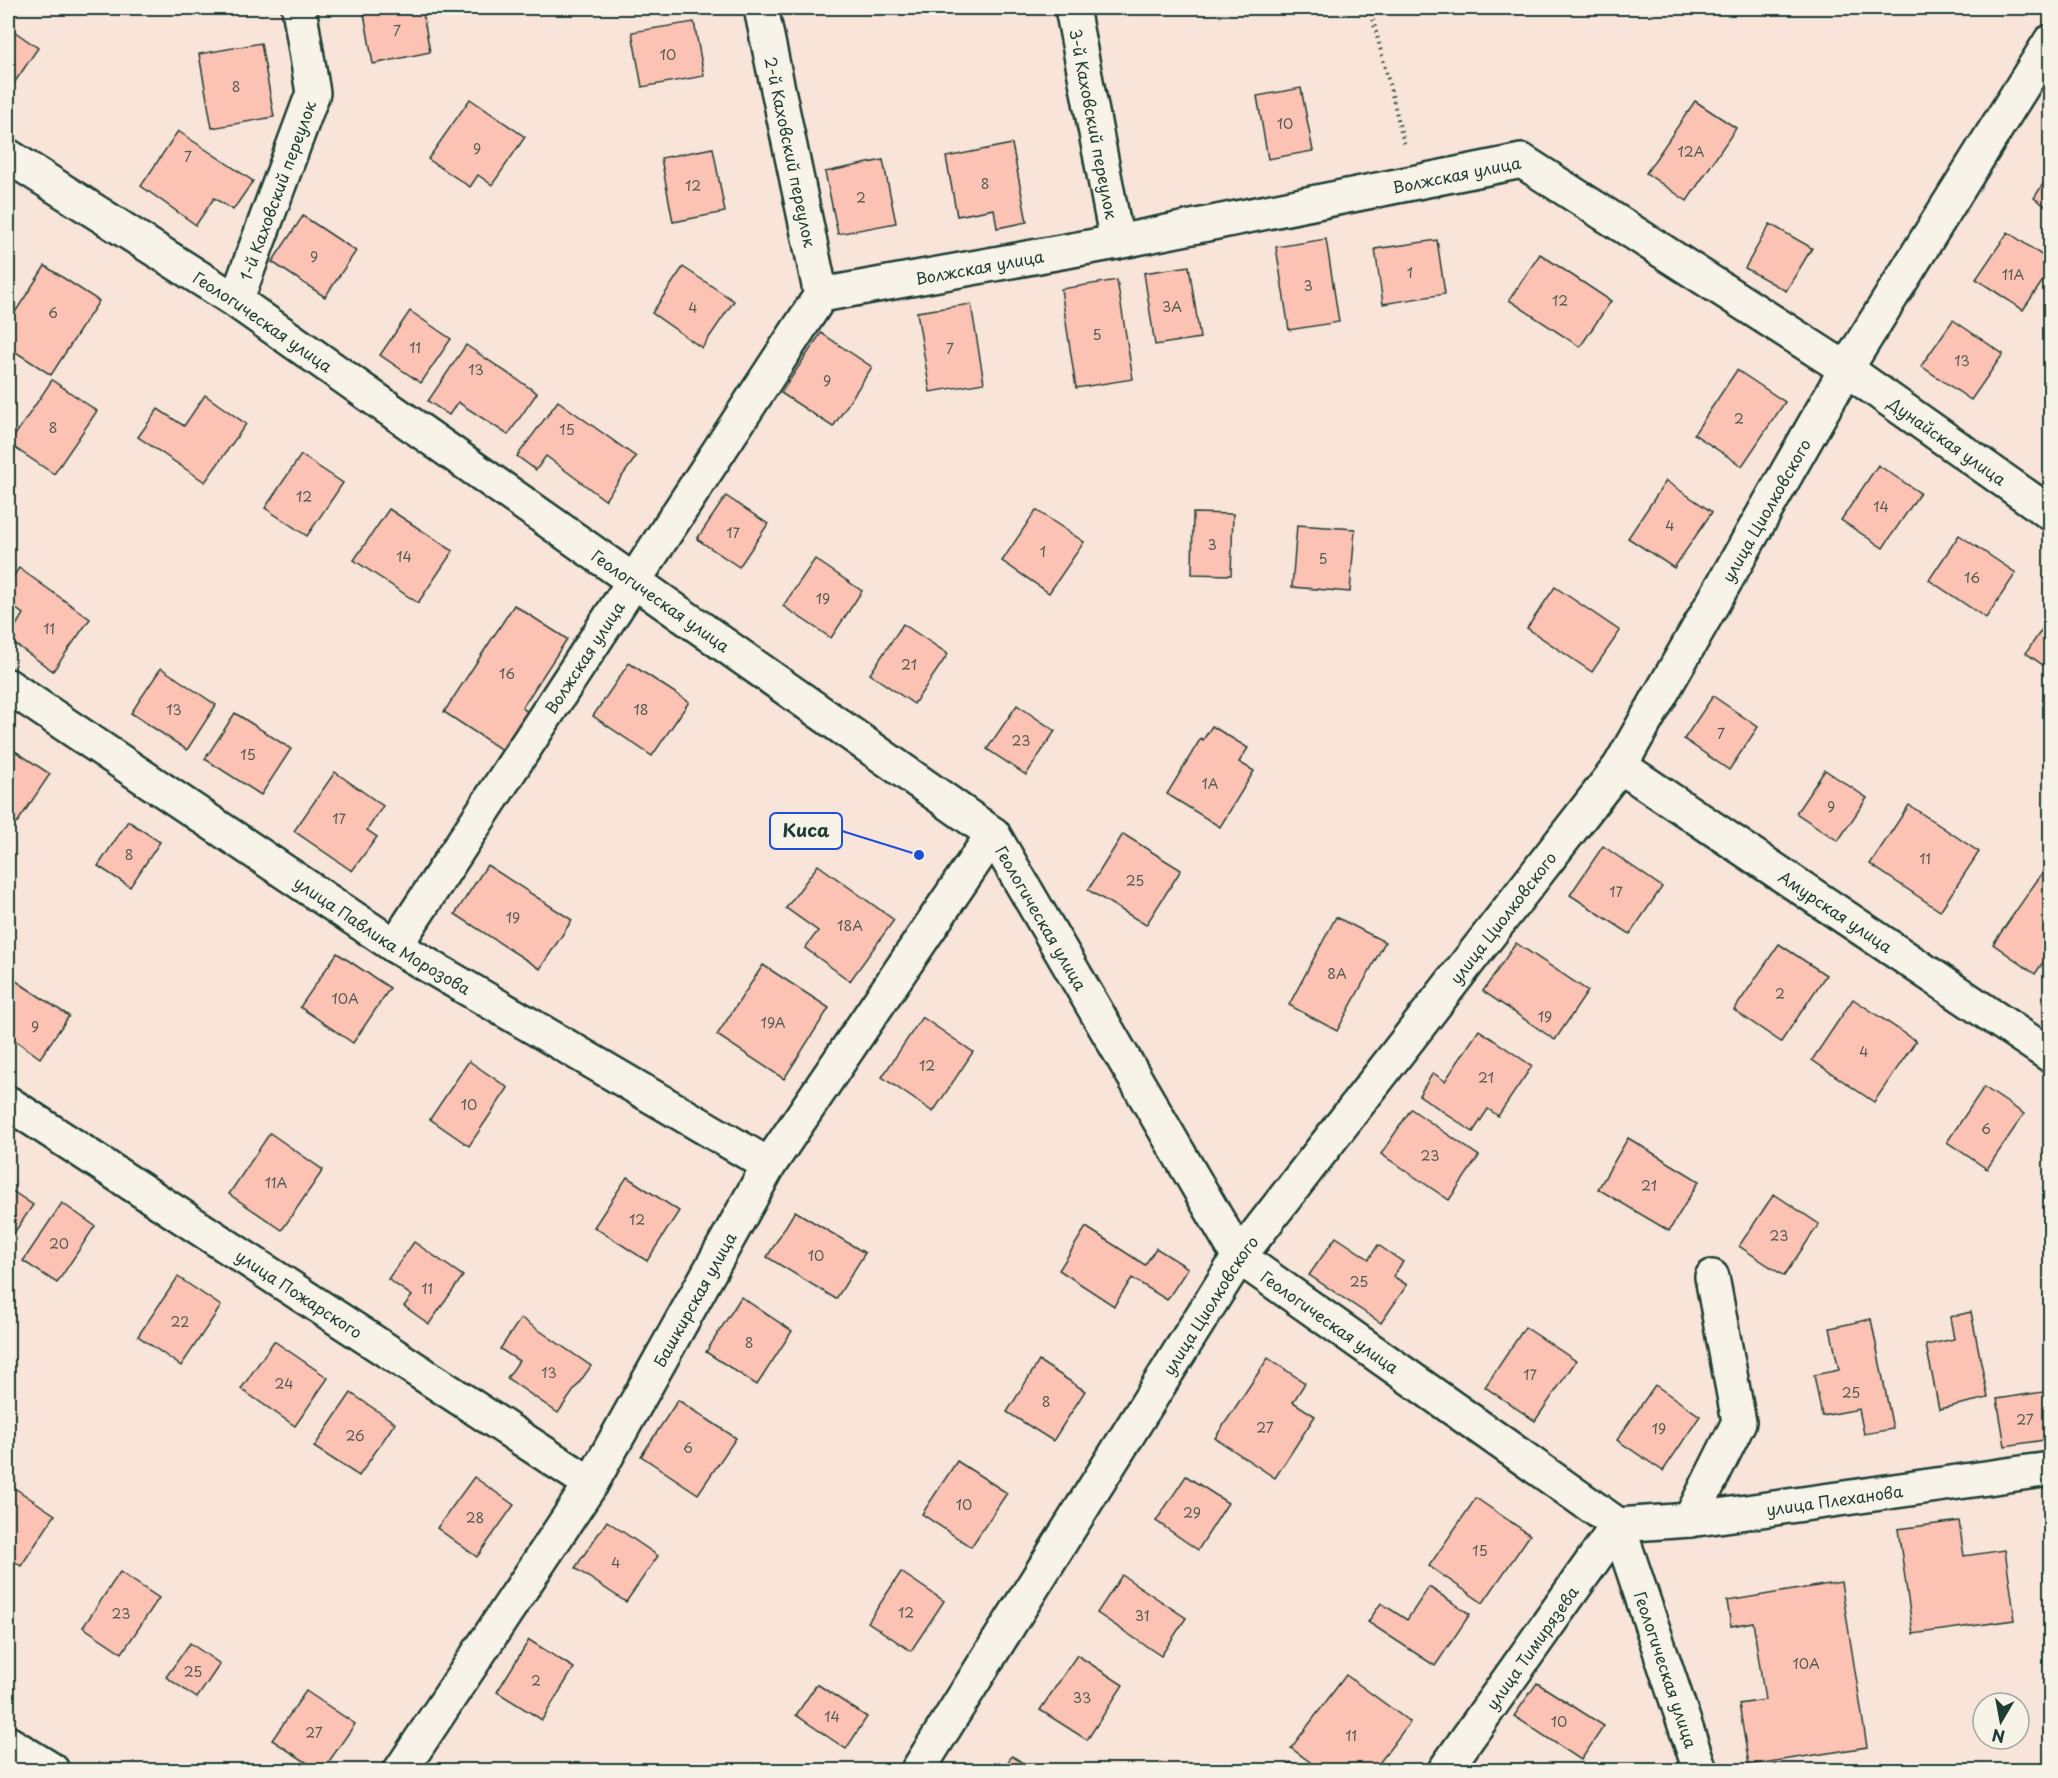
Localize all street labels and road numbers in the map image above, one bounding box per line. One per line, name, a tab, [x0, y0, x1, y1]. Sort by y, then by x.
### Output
street label: 3-й Каховский переулок	[1064, 27, 1124, 222]
street label: 2-й Каховский переулок	[759, 54, 823, 250]
street label: 1-й Каховский переулок	[233, 97, 321, 284]
street label: Волжская улица	[1390, 150, 1523, 199]
street label: Волжская улица	[913, 243, 1046, 290]
street label: Геологическая улица	[189, 265, 338, 377]
street label: Дунайская улица	[1883, 390, 2011, 491]
street label: улица Циолковского	[1715, 434, 1816, 586]
street label: Геологическая улица	[587, 543, 735, 657]
street label: Волжская улица	[538, 596, 630, 718]
street label: Геологическая улица	[990, 841, 1093, 995]
street label: улица Циолковского	[1444, 846, 1562, 989]
street label: Амурская улица	[1774, 864, 1897, 958]
street label: улица Павлика Морозова	[290, 870, 476, 1000]
street label: Башкирская улица	[647, 1227, 741, 1371]
street label: улица Циолковского	[1156, 1230, 1264, 1379]
street label: улица Пожарского	[231, 1243, 367, 1344]
street label: Геологическая улица	[1256, 1264, 1404, 1379]
street label: улица Плеханова	[1765, 1478, 1904, 1521]
street label: улица Тимирязева	[1479, 1581, 1584, 1714]
street label: Геологическая улица	[1629, 1588, 1704, 1751]

